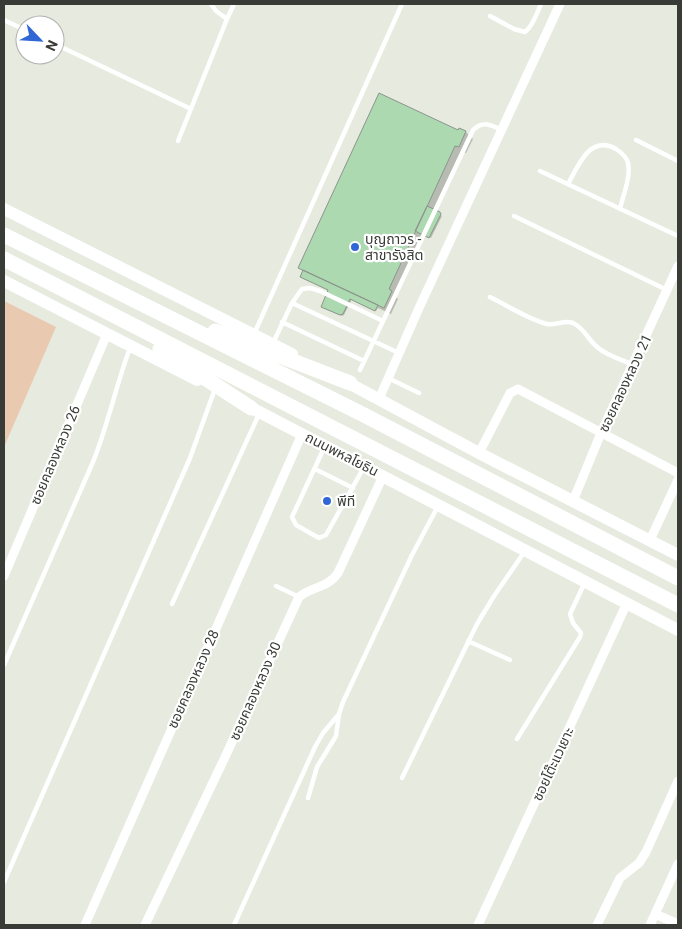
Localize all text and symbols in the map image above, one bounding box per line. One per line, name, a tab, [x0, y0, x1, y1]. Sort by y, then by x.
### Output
north arrow	[15, 15, 65, 65]
text: N	[42, 38, 61, 53]
place label: บุญถาวร - สาขารังสิต	[365, 231, 423, 263]
marker: บุญถาวร - สาขารังสิต	[349, 241, 361, 253]
street label: ซอยคลองหลวง 21	[595, 332, 655, 434]
street label: ซอยคลองหลวง 26	[27, 403, 83, 507]
street label: ถนนพหลโยธิน	[303, 429, 381, 479]
place label: พีที	[337, 493, 355, 509]
marker: พีที	[321, 495, 333, 507]
street label: ซอยคลองหลวง 28	[164, 627, 222, 731]
street label: ซอยคลองหลวง 30	[226, 639, 284, 743]
street label: ซอยโต๊ะแวเยาะ	[529, 725, 577, 803]

